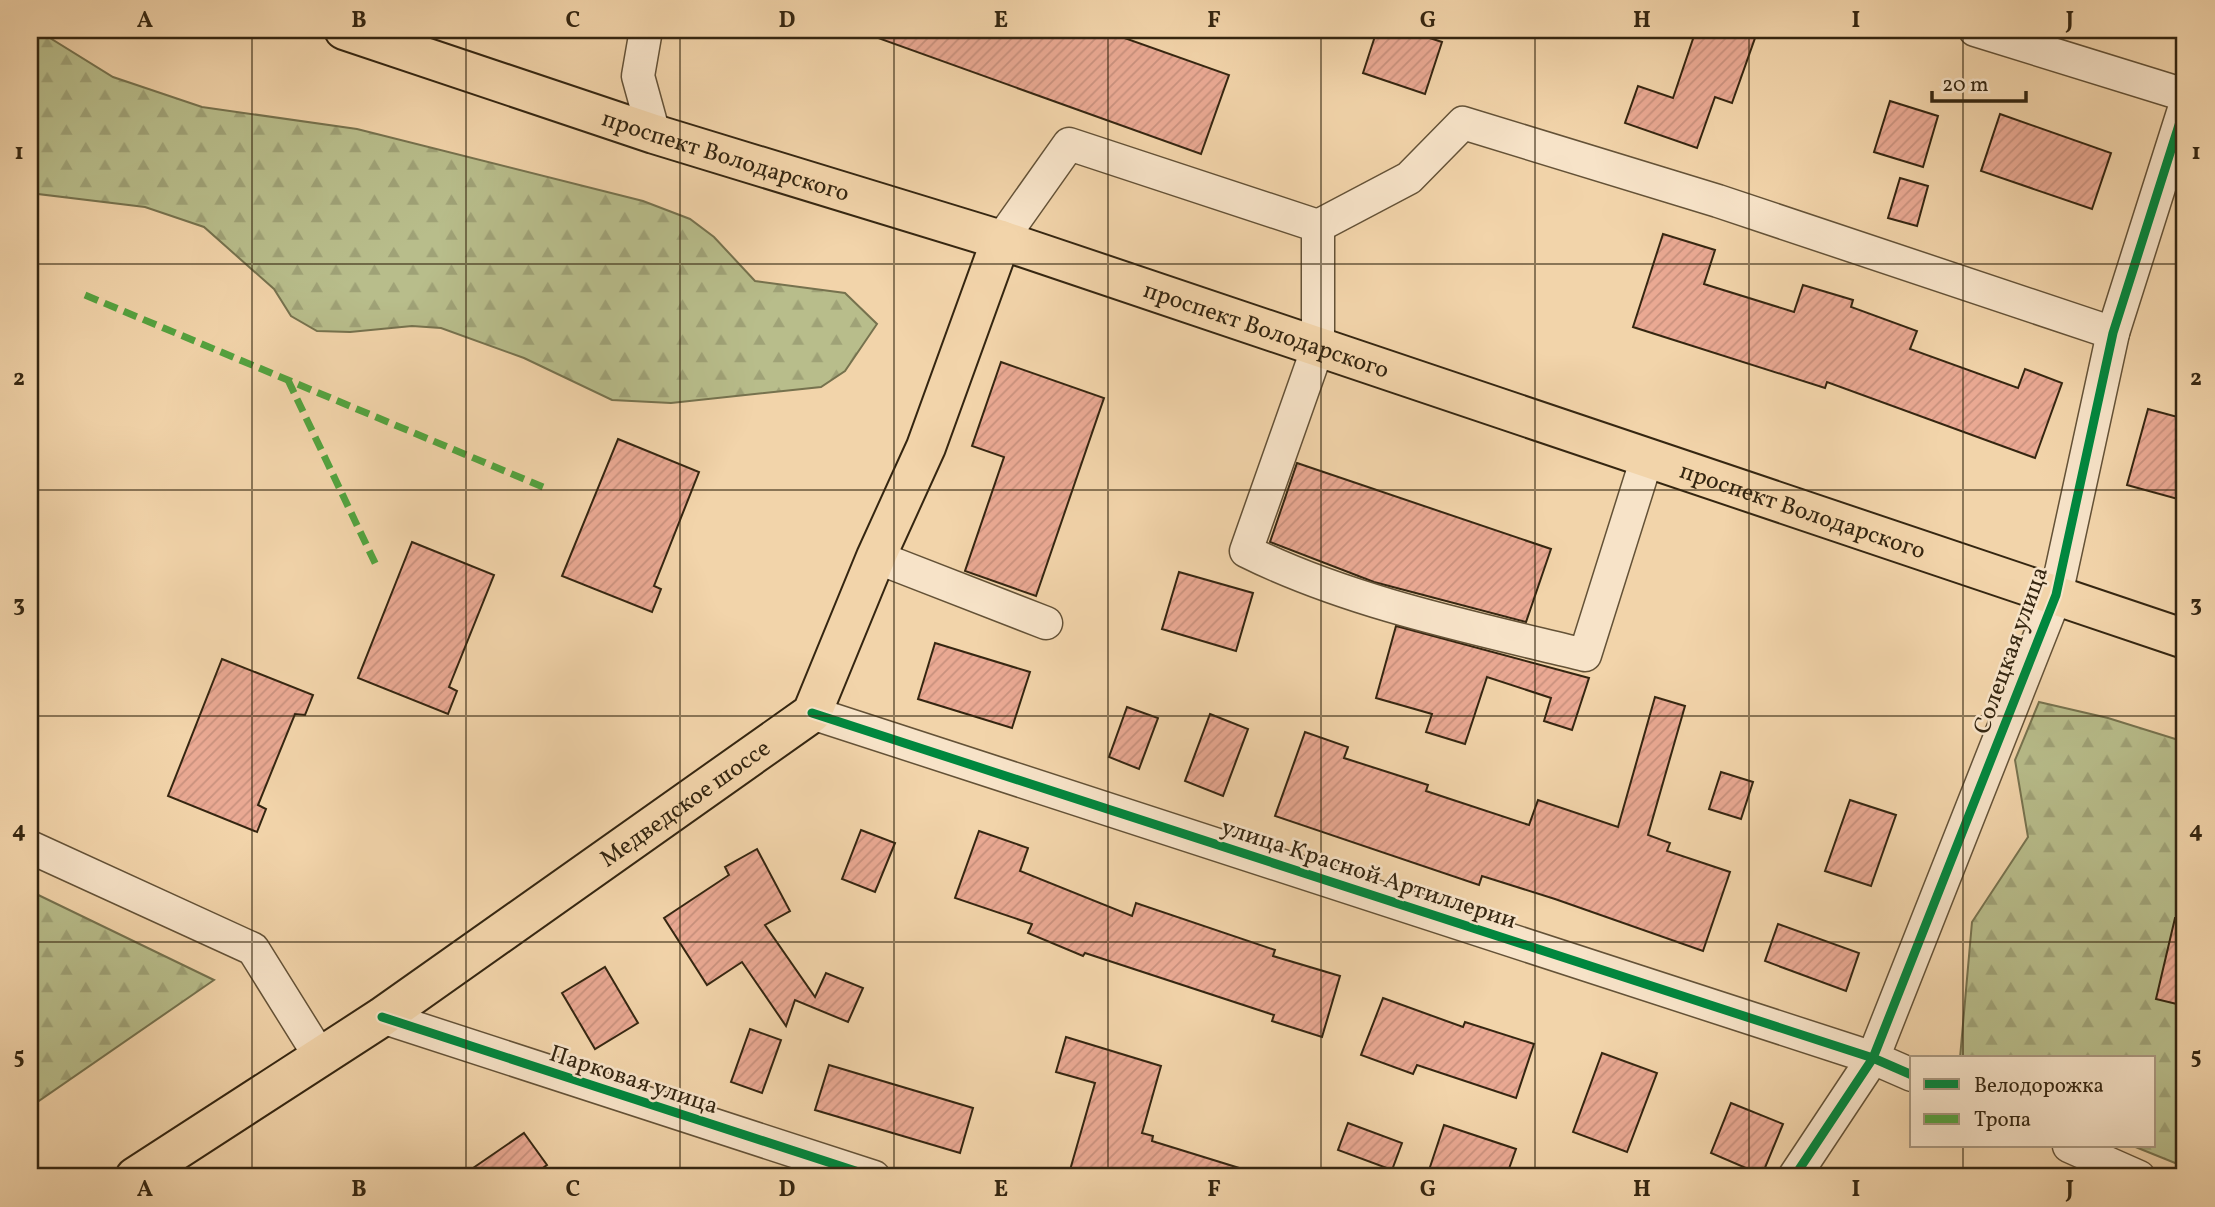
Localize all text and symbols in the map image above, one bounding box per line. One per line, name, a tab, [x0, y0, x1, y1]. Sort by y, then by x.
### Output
text: A	[137, 5, 153, 37]
text: B	[351, 5, 367, 37]
text: C	[566, 5, 580, 37]
text: D	[779, 5, 796, 37]
text: E	[994, 5, 1008, 37]
text: F	[1207, 5, 1221, 37]
text: G	[1420, 5, 1436, 37]
text: H	[1633, 5, 1651, 37]
text: I	[1852, 5, 1860, 37]
text: J	[2065, 5, 2074, 37]
scale bar	[1932, 60, 2026, 104]
text: 20 m	[1942, 71, 1988, 100]
street label: проспект Володарского	[597, 103, 853, 212]
text: 1	[14, 137, 24, 169]
text: 1	[2191, 137, 2201, 169]
street label: проспект Володарского	[1138, 274, 1393, 389]
text: 2	[13, 363, 25, 395]
text: 2	[2190, 363, 2202, 395]
street label: проспект Володарского	[1675, 455, 1930, 569]
street label: Солецкая улица	[1966, 562, 2058, 739]
text: 3	[13, 589, 25, 621]
text: 3	[2190, 589, 2202, 621]
street label: Медведское шоссе	[594, 733, 778, 877]
street label: улица Красной Артиллерии	[1216, 811, 1521, 939]
text: 4	[12, 815, 26, 847]
text: 4	[2189, 815, 2203, 847]
street label: Парковая улица	[545, 1038, 722, 1124]
text: 5	[13, 1041, 25, 1073]
text: 5	[2190, 1041, 2202, 1073]
legend	[1910, 1056, 2156, 1148]
text: Велодорожка	[1974, 1072, 2104, 1101]
text: Тропа	[1974, 1106, 2031, 1135]
text: A	[137, 1174, 153, 1206]
text: B	[351, 1174, 367, 1206]
text: C	[566, 1174, 580, 1206]
text: D	[779, 1174, 796, 1206]
text: E	[994, 1174, 1008, 1206]
text: F	[1207, 1174, 1221, 1206]
text: G	[1420, 1174, 1436, 1206]
text: H	[1633, 1174, 1651, 1206]
text: I	[1852, 1174, 1860, 1206]
text: J	[2065, 1174, 2074, 1206]

